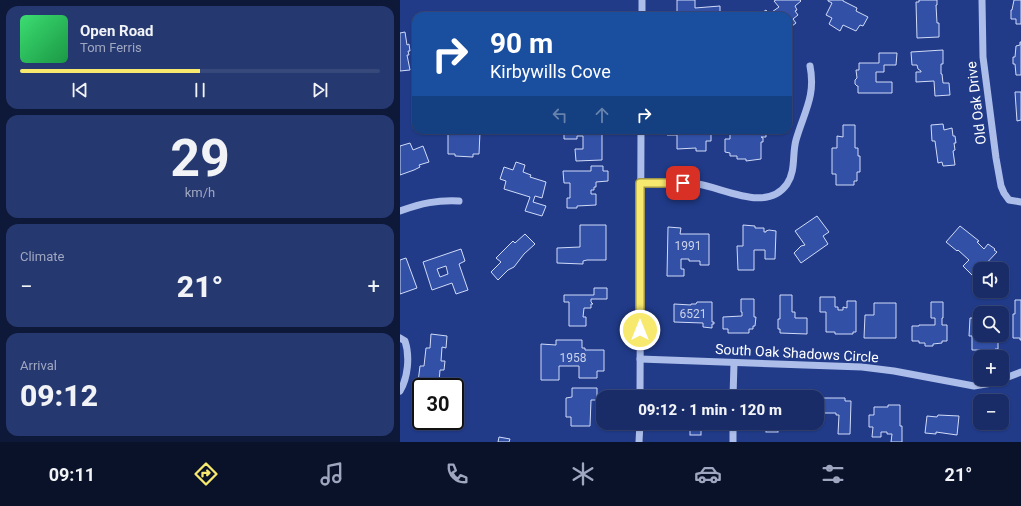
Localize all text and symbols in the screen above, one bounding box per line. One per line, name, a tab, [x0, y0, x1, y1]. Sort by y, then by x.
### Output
text: Open Road	[80, 22, 154, 40]
text: 90 m	[490, 27, 553, 60]
icon: right	[424, 28, 476, 80]
text: Tom Ferris	[80, 40, 142, 55]
text: Kirbywills Cove	[490, 61, 611, 82]
street label: Old Oak Drive	[963, 61, 989, 145]
icon: previous	[69, 79, 91, 101]
icon: pause	[189, 79, 211, 101]
icon: next	[309, 79, 331, 101]
icon: left	[549, 104, 571, 126]
icon: ahead	[591, 104, 613, 126]
icon: right	[633, 104, 655, 126]
text: 29	[170, 128, 230, 189]
pin	[666, 166, 700, 200]
icon: arrive	[672, 172, 694, 194]
text: km/h	[185, 185, 215, 200]
house number: 1991	[675, 239, 701, 253]
text: Climate	[20, 249, 64, 264]
map controls	[973, 262, 1009, 430]
button: sound	[973, 262, 1009, 298]
text: 21°	[177, 269, 223, 304]
text: −	[20, 274, 33, 299]
text: +	[368, 274, 380, 299]
button: search	[973, 306, 1009, 342]
house number: 6521	[680, 307, 706, 321]
position arrow	[619, 309, 661, 351]
street label: South Oak Shadows Circle	[715, 341, 879, 365]
button: +	[973, 350, 1009, 386]
house number: 1958	[560, 351, 587, 365]
text: Arrival	[20, 358, 57, 373]
text: 09:12	[20, 378, 98, 413]
speed limit sign: 30	[412, 378, 464, 430]
button: −	[973, 394, 1009, 430]
text: 09:12 · 1 min · 120 m	[638, 401, 782, 419]
icon: directions	[192, 460, 220, 488]
icon: music	[318, 460, 346, 488]
icon: phone	[443, 460, 471, 488]
icon: climate	[569, 460, 597, 488]
icon: car	[694, 460, 722, 488]
icon: filters	[819, 460, 847, 488]
text: 09:11	[49, 464, 95, 485]
text: 21°	[945, 464, 972, 485]

